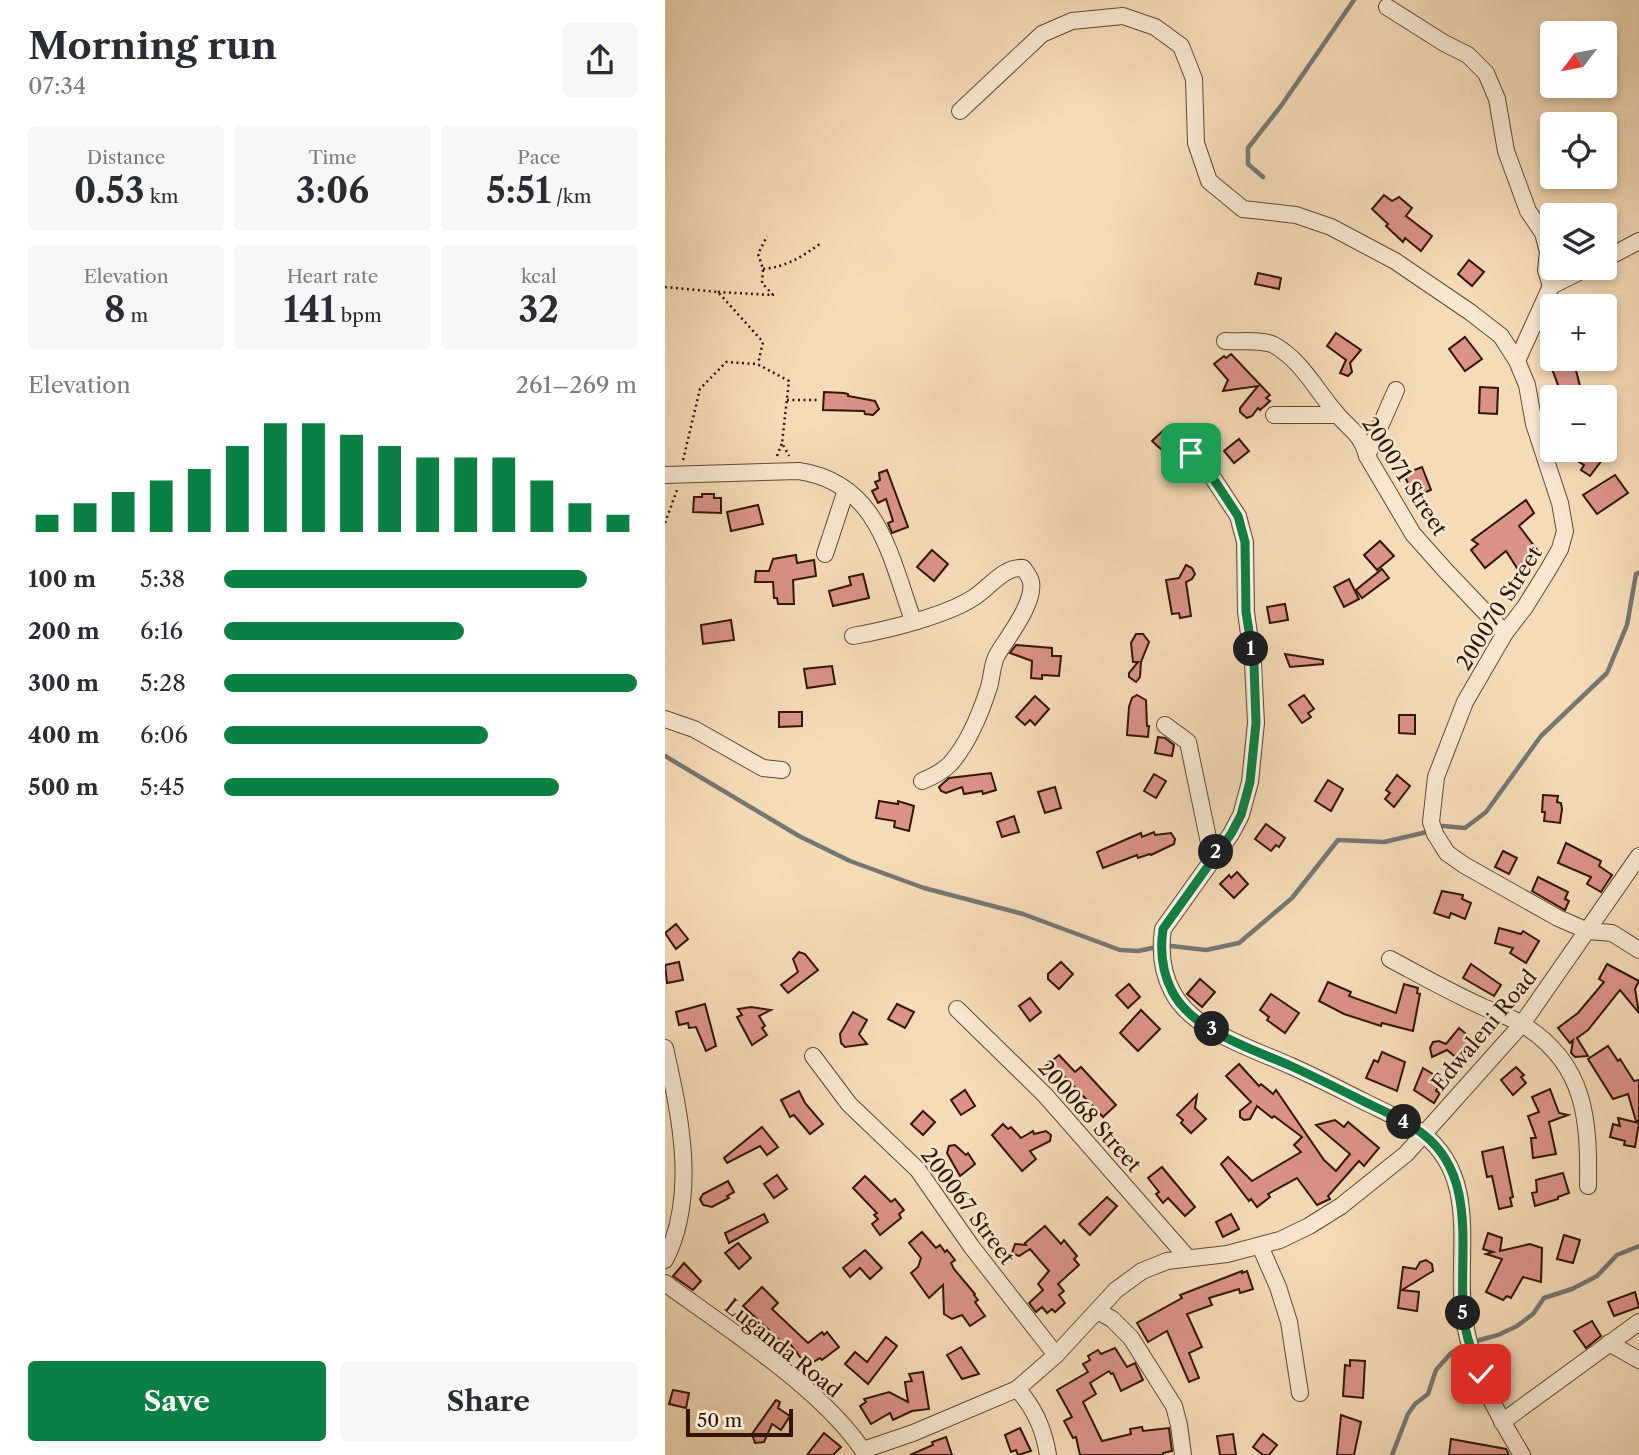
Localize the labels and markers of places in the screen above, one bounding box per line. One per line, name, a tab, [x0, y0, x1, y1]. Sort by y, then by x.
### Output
pin	[1161, 423, 1221, 483]
pin: 1	[1233, 632, 1269, 666]
pin: 2	[1199, 834, 1233, 870]
pin: 3	[1195, 1012, 1229, 1046]
pin: 4	[1387, 1104, 1421, 1140]
pin: 5	[1445, 1296, 1481, 1330]
pin	[1451, 1344, 1511, 1404]

